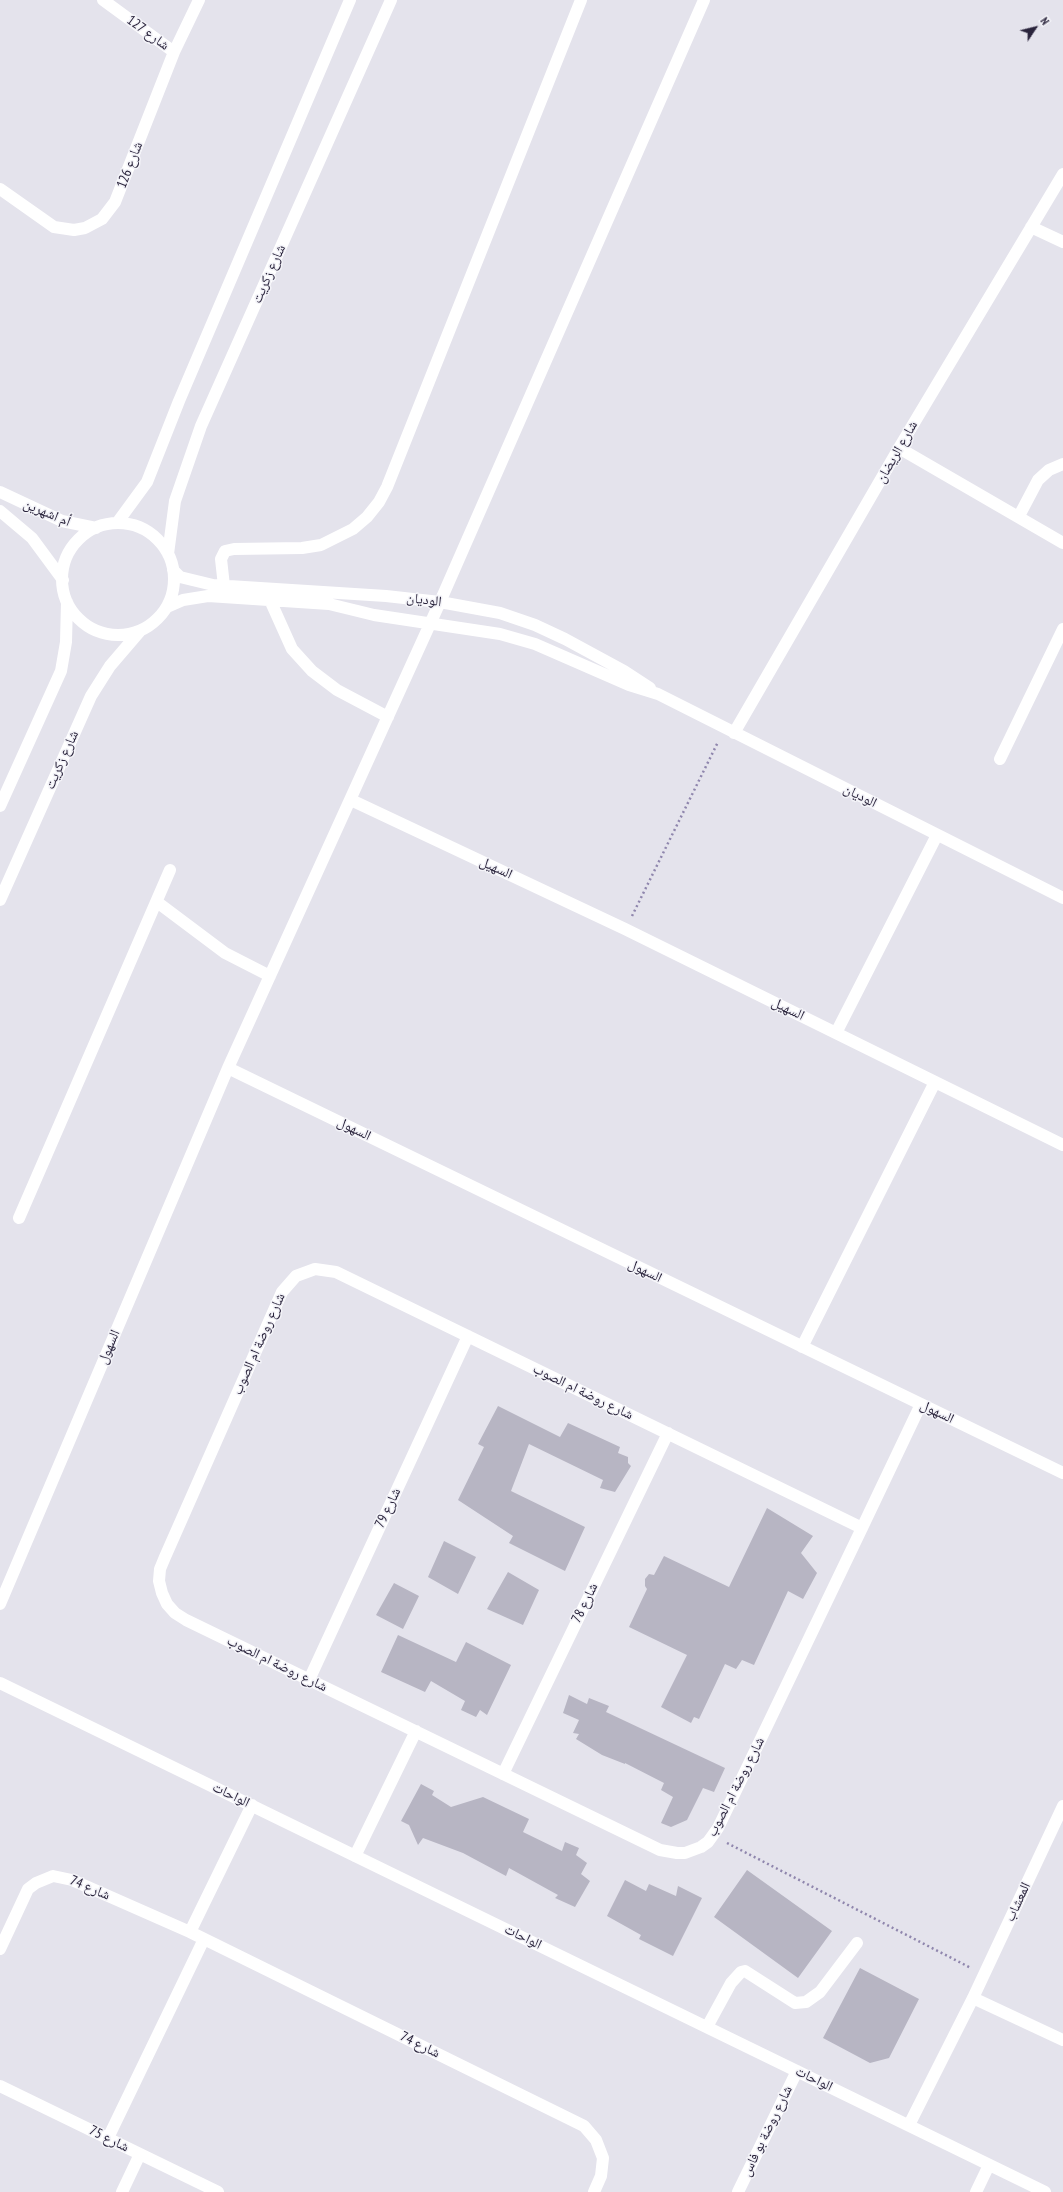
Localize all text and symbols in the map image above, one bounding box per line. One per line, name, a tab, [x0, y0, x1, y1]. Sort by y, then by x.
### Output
north arrow	[1015, 8, 1055, 48]
street label: شارع 127	[123, 12, 173, 54]
text: N	[1037, 15, 1052, 28]
street label: شارع 126	[113, 139, 147, 191]
street label: شارع زكريت	[249, 242, 289, 306]
street label: شارع الريضان	[872, 418, 922, 486]
street label: أم اشهرين	[21, 496, 73, 530]
street label: الوديان	[406, 590, 442, 610]
street label: شارع زكريت	[42, 728, 82, 792]
street label: الوديان	[841, 781, 879, 811]
street label: السهيل	[477, 853, 515, 883]
street label: السهيل	[769, 994, 807, 1024]
street label: السهول	[334, 1114, 374, 1144]
street label: السهول	[625, 1256, 665, 1286]
street label: شارع روضة ام الصوب	[229, 1291, 289, 1397]
street label: السهول	[94, 1327, 124, 1367]
street label: شارع روضة ام الصوب	[530, 1360, 636, 1424]
street label: السهول	[917, 1397, 957, 1427]
street label: شارع 79	[371, 1485, 405, 1531]
street label: شارع 78	[568, 1580, 602, 1626]
street label: شارع روضة ام الصوب	[224, 1632, 330, 1696]
street label: شارع روضة ام الصوب	[704, 1734, 768, 1840]
street label: الواحات	[210, 1779, 252, 1811]
street label: شارع 74	[67, 1872, 113, 1904]
street label: المعشاب	[1002, 1880, 1034, 1924]
street label: الواحات	[502, 1921, 544, 1953]
street label: شارع 74	[397, 2028, 443, 2062]
street label: الواحات	[793, 2063, 835, 2095]
street label: شارع روضة بو فاس	[738, 2083, 796, 2179]
street label: شارع 75	[86, 2122, 132, 2156]

